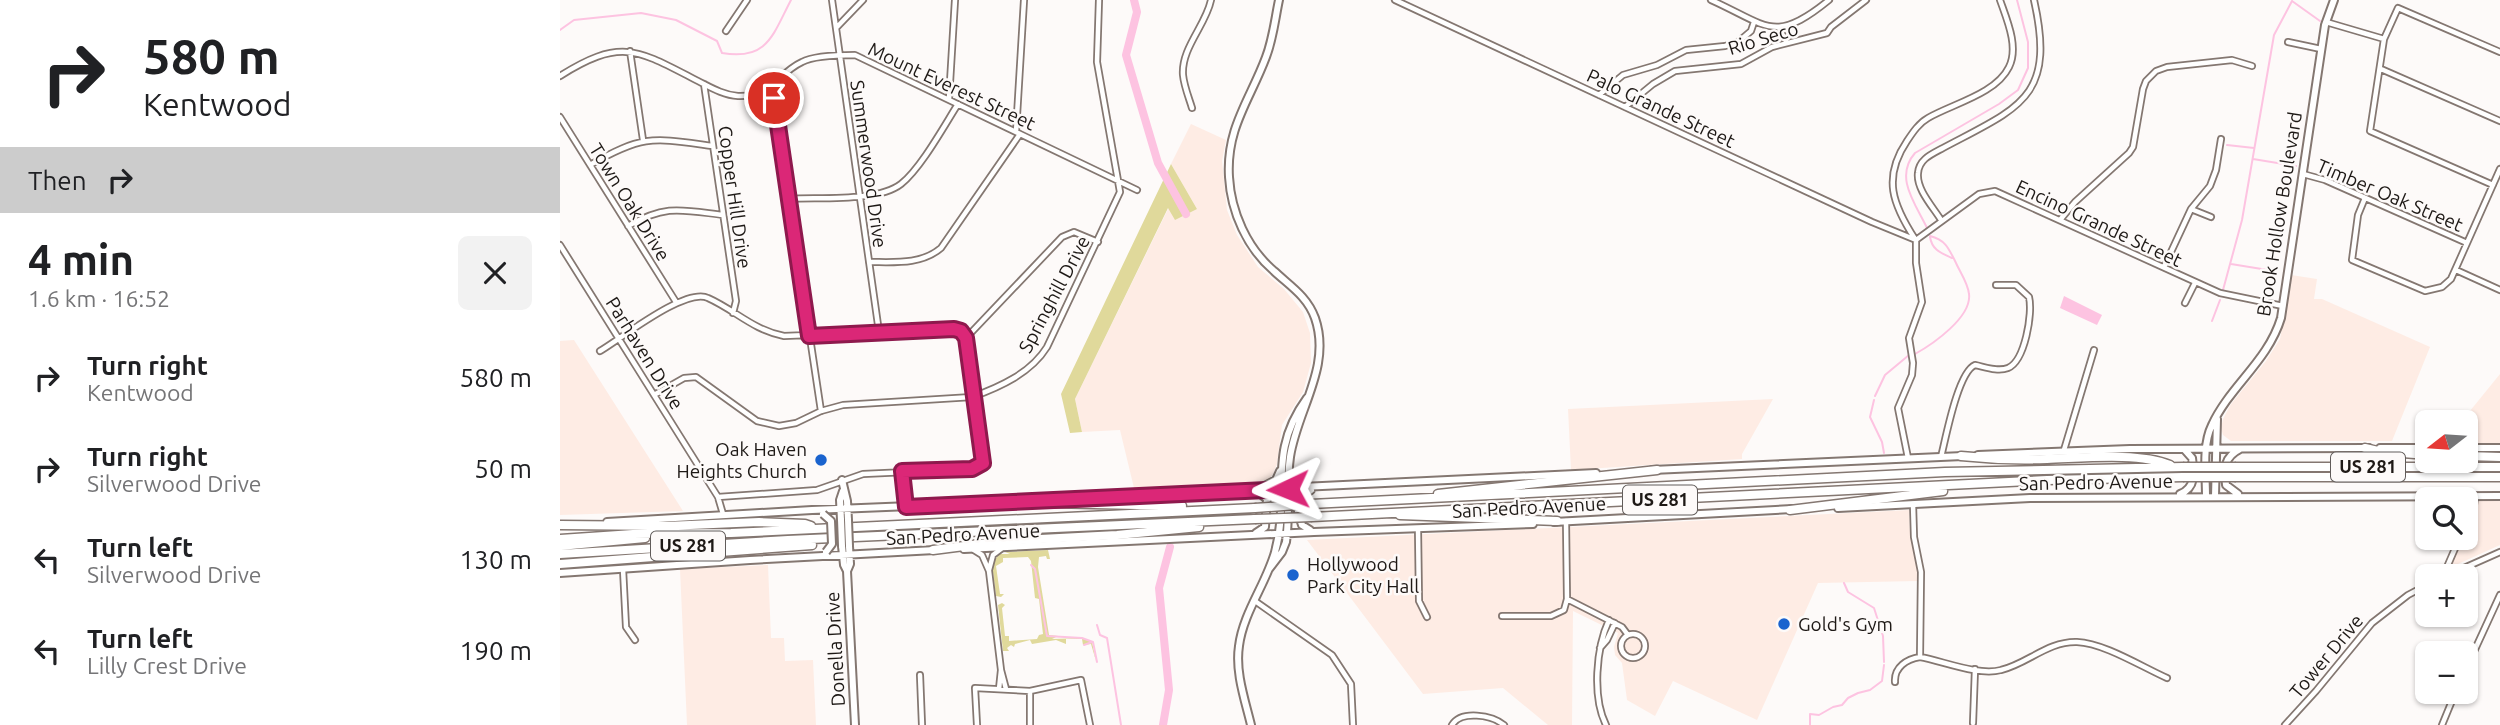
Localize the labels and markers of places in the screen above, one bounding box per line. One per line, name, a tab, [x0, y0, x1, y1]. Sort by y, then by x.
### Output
pin	[744, 68, 804, 128]
place label: Oak Haven Heights Church	[677, 438, 807, 482]
marker: Oak Haven Heights Church	[813, 452, 829, 468]
place label: Hollywood Park City Hall	[1307, 553, 1419, 597]
marker: Hollywood Park City Hall	[1285, 567, 1301, 583]
place label: Gold's Gym	[1798, 613, 1893, 635]
marker: Gold's Gym	[1776, 616, 1792, 632]

